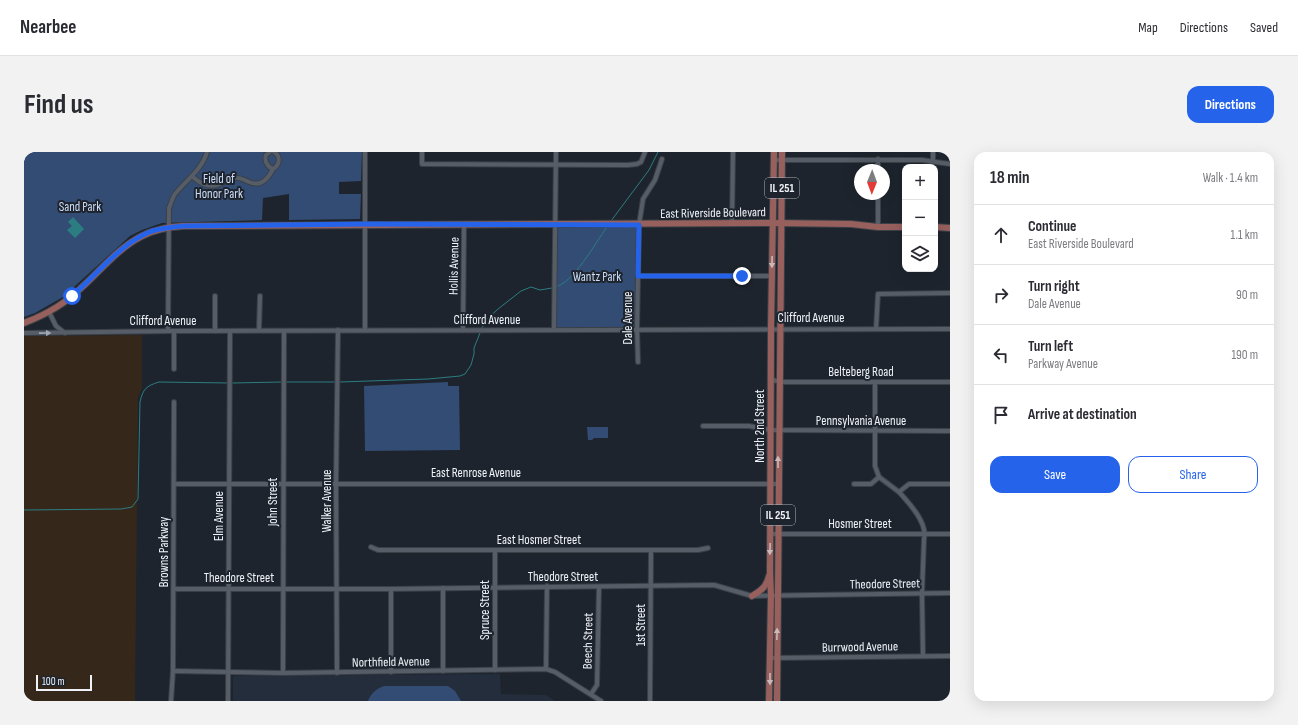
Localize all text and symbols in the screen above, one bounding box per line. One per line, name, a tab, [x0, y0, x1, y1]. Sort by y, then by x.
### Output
text: Nearbee	[20, 16, 76, 39]
text: Map	[1138, 19, 1158, 36]
text: Directions	[1180, 19, 1228, 36]
text: Saved	[1250, 19, 1278, 36]
button: Directions	[1187, 86, 1274, 123]
text: Find us	[24, 88, 93, 121]
north arrow	[854, 164, 890, 200]
map controls	[902, 164, 938, 272]
button: +	[902, 164, 938, 200]
text: 18 min	[990, 168, 1030, 188]
text: Walk · 1.4 km	[1203, 170, 1258, 186]
park label: Field of Honor Park	[195, 171, 243, 202]
road number: IL 251	[765, 178, 799, 198]
park label: Sand Park	[59, 199, 101, 215]
button: −	[902, 200, 938, 236]
street label: East Riverside Boulevard	[660, 204, 766, 222]
text: Continue	[1028, 217, 1077, 236]
icon: ahead	[990, 224, 1012, 246]
text: 1.1 km	[1231, 227, 1258, 243]
button: layers	[902, 236, 938, 272]
text: East Riverside Boulevard	[1028, 236, 1134, 252]
street label: Hollis Avenue	[445, 237, 463, 295]
one-way arrow	[769, 256, 775, 269]
route end	[733, 267, 751, 285]
park label: Wantz Park	[573, 269, 621, 285]
text: Turn right	[1028, 277, 1080, 296]
icon: right	[990, 284, 1012, 306]
route start	[63, 287, 81, 305]
text: 90 m	[1236, 287, 1258, 303]
street label: Dale Avenue	[620, 292, 636, 344]
text: Dale Avenue	[1028, 296, 1081, 312]
street label: Clifford Avenue	[778, 310, 844, 326]
street label: Clifford Avenue	[454, 312, 520, 328]
street label: Clifford Avenue	[130, 313, 196, 329]
one-way arrow	[39, 330, 52, 336]
text: Turn left	[1028, 337, 1073, 356]
icon: left	[990, 344, 1012, 366]
text: 190 m	[1231, 347, 1258, 363]
text: Parkway Avenue	[1028, 356, 1098, 372]
street label: Belteberg Road	[828, 364, 894, 380]
street label: North 2nd Street	[752, 389, 768, 463]
icon: arrive	[990, 404, 1012, 426]
text: Arrive at destination	[1028, 405, 1137, 424]
street label: Pennsylvania Avenue	[816, 413, 906, 429]
one-way arrow	[775, 455, 781, 468]
button: Save	[990, 456, 1120, 493]
button: Share	[1128, 456, 1258, 493]
street label: East Renrose Avenue	[431, 465, 521, 481]
street label: Walker Avenue	[319, 469, 335, 533]
street label: John Street	[265, 478, 281, 527]
street label: Elm Avenue	[211, 491, 227, 541]
road number: IL 251	[761, 505, 795, 525]
street label: Hosmer Street	[828, 516, 892, 532]
street label: Browns Parkway	[156, 517, 172, 587]
street label: East Hosmer Street	[497, 532, 581, 548]
one-way arrow	[767, 543, 774, 555]
street label: Theodore Street	[528, 569, 598, 585]
street label: Theodore Street	[204, 570, 274, 586]
street label: Theodore Street	[850, 575, 920, 593]
street label: Spruce Street	[477, 580, 493, 640]
street label: 1st Street	[633, 604, 649, 646]
street label: Beech Street	[580, 613, 596, 669]
one-way arrow	[774, 627, 780, 640]
street label: Burrwood Avenue	[822, 638, 898, 656]
street label: Northfield Avenue	[352, 653, 430, 671]
scale bar	[36, 673, 92, 692]
one-way arrow	[767, 673, 773, 686]
text: 100 m	[42, 675, 64, 688]

